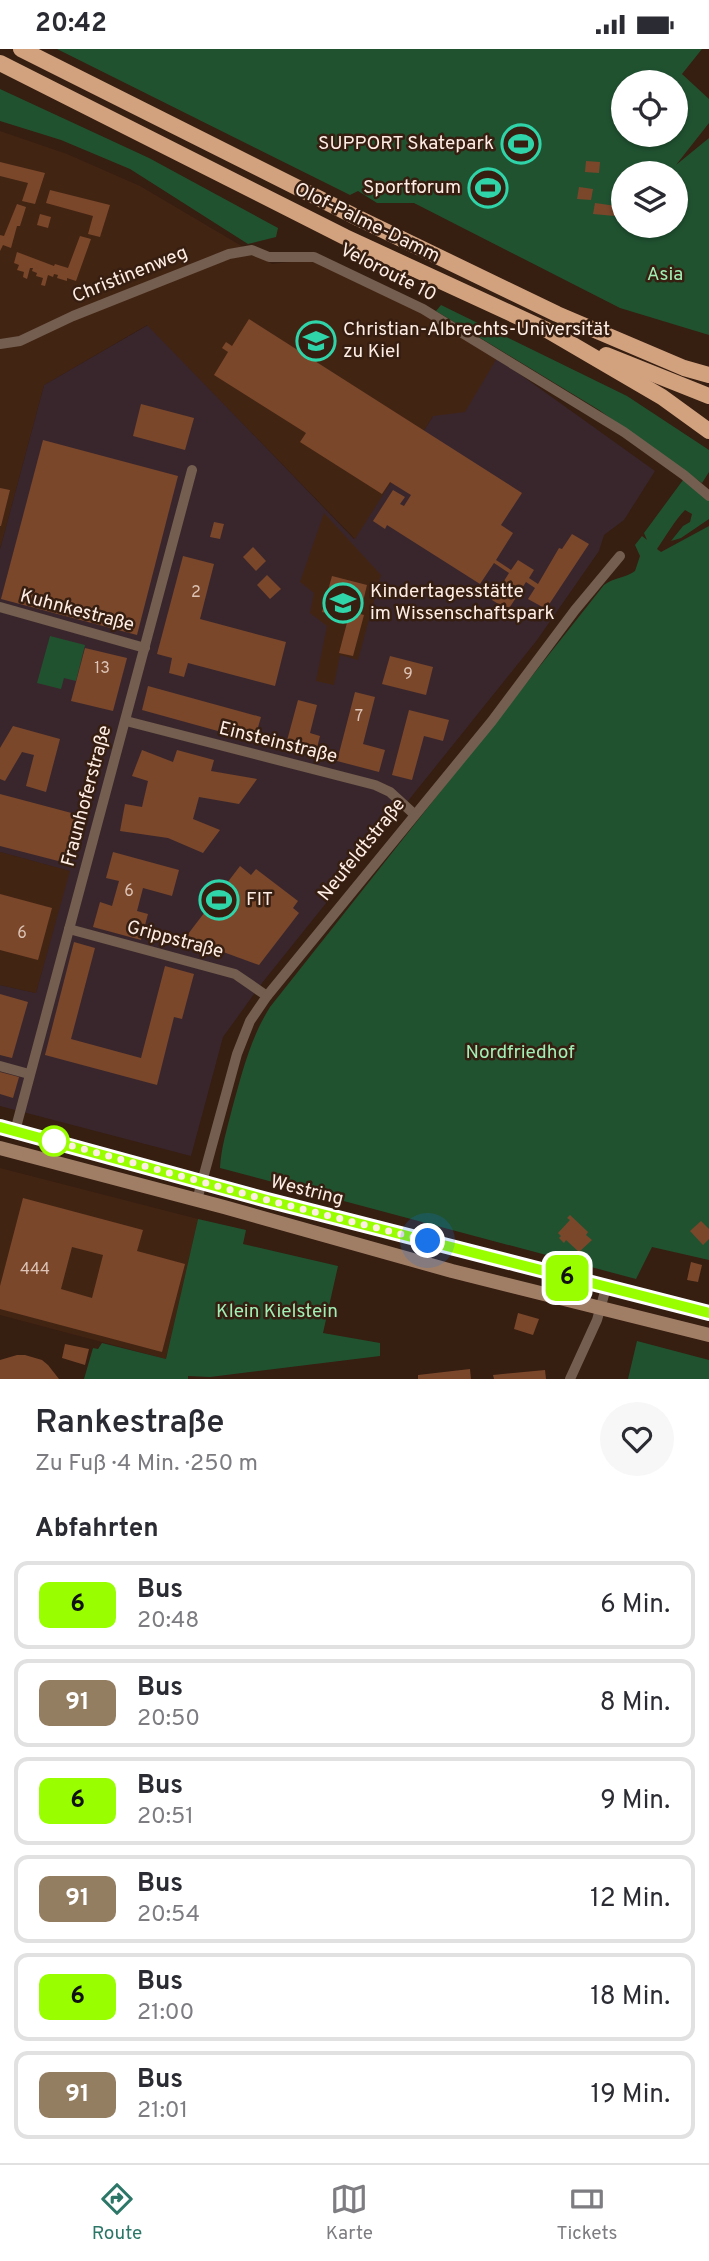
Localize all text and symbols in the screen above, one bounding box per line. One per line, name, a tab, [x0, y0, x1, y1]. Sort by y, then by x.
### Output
text: 20:42	[35, 8, 107, 41]
map controls	[611, 70, 688, 238]
button: locate	[611, 70, 688, 147]
sports icon: SUPPORT Skatepark	[500, 123, 542, 165]
place label: SUPPORT Skatepark	[318, 132, 494, 156]
button: layers	[611, 161, 688, 238]
sports icon: Sportforum	[467, 167, 509, 209]
place label: Sportforum	[363, 176, 461, 200]
street label: Olof-Palme-Damm	[290, 177, 444, 269]
street label: Veloroute 10	[336, 238, 440, 308]
street label: Christinenweg	[69, 241, 191, 309]
park label: Asia	[647, 263, 683, 287]
place label: Christian-Albrechts-Universität zu Kiel	[343, 318, 610, 364]
school or university icon: Christian-Albrechts-Universität zu Kiel	[295, 320, 337, 362]
place label: Kindertagesstätte im Wissenschaftspark	[370, 580, 555, 626]
school or university icon: Kindertagesstätte im Wissenschaftspark	[322, 582, 364, 624]
house number: 2	[191, 583, 201, 603]
street label: Kuhnkestraße	[17, 584, 137, 638]
house number: 13	[94, 659, 110, 679]
house number: 9	[403, 665, 413, 685]
house number: 7	[355, 707, 363, 727]
street label: Einsteinstraße	[216, 717, 340, 769]
street label: Fraunhoferstraße	[57, 723, 117, 869]
street label: Neufeldtstraße	[313, 793, 411, 907]
sports icon: FIT	[198, 879, 240, 921]
house number: 6	[124, 882, 134, 902]
place label: FIT	[246, 888, 273, 912]
street label: Grippstraße	[124, 916, 226, 964]
house number: 6	[17, 924, 27, 944]
park label: Nordfriedhof	[465, 1041, 575, 1065]
unlabelled marker	[39, 1126, 69, 1156]
street label: Westring	[268, 1170, 346, 1212]
your location	[410, 1223, 445, 1258]
line badge: 6	[544, 1255, 590, 1301]
house number: 444	[20, 1260, 50, 1280]
text: 6	[560, 1263, 574, 1293]
park label: Klein Kielstein	[216, 1300, 338, 1324]
button: heart	[600, 1402, 674, 1476]
text: Rankestraße	[35, 1403, 224, 1445]
text: Zu Fuß · 4 Min. · 250 m	[35, 1450, 258, 1479]
text: Abfahrten	[35, 1513, 159, 1546]
text: Bus	[137, 1574, 183, 1607]
text: 6 Min.	[600, 1589, 670, 1622]
text: 6	[70, 1590, 85, 1620]
text: 20:48	[137, 1607, 199, 1636]
text: Bus	[137, 1672, 183, 1705]
text: 8 Min.	[600, 1687, 670, 1720]
text: 91	[65, 1688, 90, 1718]
text: 20:50	[137, 1705, 200, 1734]
text: Bus	[137, 1770, 183, 1803]
text: 9 Min.	[600, 1785, 670, 1818]
text: 6	[70, 1786, 85, 1816]
text: 20:51	[137, 1803, 194, 1832]
text: Bus	[137, 1868, 183, 1901]
text: 12 Min.	[590, 1883, 670, 1916]
text: 91	[65, 1884, 90, 1914]
text: 20:54	[137, 1901, 200, 1930]
text: Bus	[137, 1966, 183, 1999]
text: 18 Min.	[590, 1981, 670, 2014]
text: 6	[70, 1982, 85, 2012]
text: 21:00	[137, 1999, 194, 2028]
text: Bus	[137, 2064, 183, 2097]
text: 19 Min.	[590, 2079, 670, 2112]
text: 91	[65, 2080, 90, 2110]
text: 21:01	[137, 2097, 188, 2126]
tab: Route	[92, 2180, 142, 2246]
tab: Karte	[326, 2180, 373, 2246]
tab: Tickets	[556, 2180, 617, 2246]

